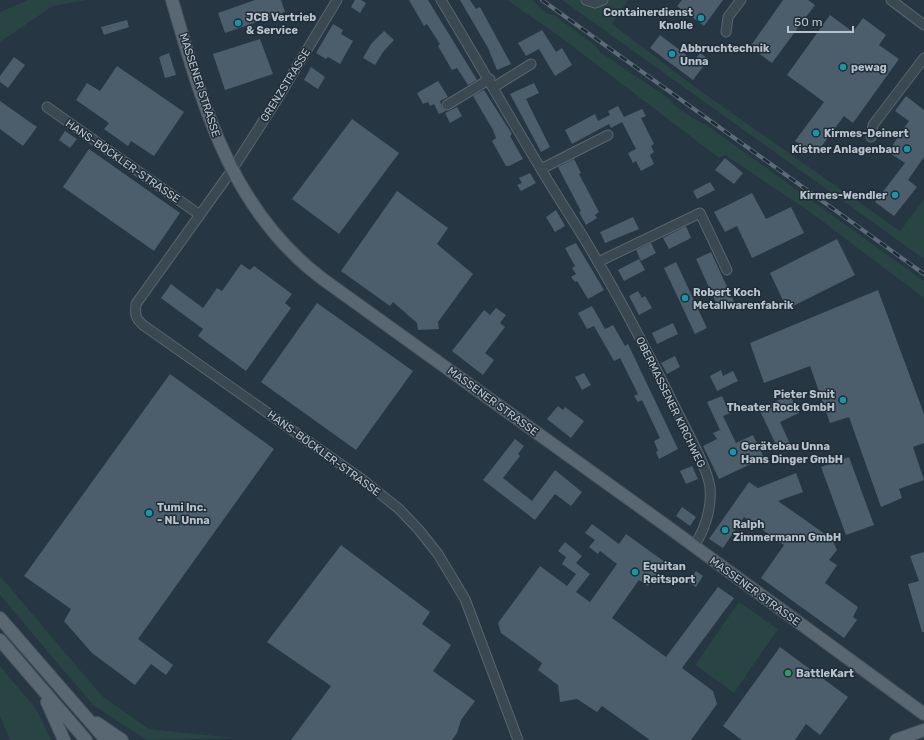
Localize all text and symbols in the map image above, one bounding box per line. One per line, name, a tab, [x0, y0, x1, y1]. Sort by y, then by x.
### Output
place label: Containerdienst Knolle	[603, 6, 693, 32]
scale bar	[788, 8, 853, 34]
place label: JCB Vertrieb & Service	[246, 11, 316, 37]
marker: Containerdienst Knolle	[696, 13, 706, 23]
text: 50 m	[794, 15, 822, 29]
marker: JCB Vertrieb & Service	[233, 18, 243, 28]
street label: MASSENER STRASSE	[177, 32, 223, 139]
place label: Abbruchtechnik Unna	[680, 42, 770, 68]
street label: GRENZSTRASSE	[258, 46, 313, 124]
marker: Abbruchtechnik Unna	[667, 49, 677, 59]
place label: pewag	[851, 61, 887, 74]
marker: pewag	[838, 62, 848, 72]
street label: HANS-BÖCKLER-STRASSE	[63, 117, 183, 206]
place label: Kirmes-Deinert	[824, 127, 909, 140]
marker: Kirmes-Deinert	[811, 128, 821, 138]
place label: Kistner Anlagenbau	[791, 143, 899, 156]
marker: Kistner Anlagenbau	[902, 144, 912, 154]
place label: Kirmes-Wendler	[800, 189, 887, 202]
marker: Kirmes-Wendler	[890, 190, 900, 200]
place label: Robert Koch Metallwarenfabrik	[693, 286, 794, 312]
marker: Robert Koch Metallwarenfabrik	[680, 293, 690, 303]
street label: OBERMASSENER KIRCHWEG	[633, 335, 708, 470]
street label: MASSENER STRASSE	[445, 364, 541, 439]
place label: Pieter Smit Theater Rock GmbH	[727, 388, 835, 414]
marker: Pieter Smit Theater Rock GmbH	[838, 395, 848, 405]
street label: HANS-BÖCKLER-STRASSE	[265, 408, 383, 499]
place label: Gerätebau Unna Hans Dinger GmbH	[741, 440, 843, 466]
marker: Gerätebau Unna Hans Dinger GmbH	[728, 447, 738, 457]
place label: Tumi Inc. - NL Unna	[157, 501, 210, 527]
marker: Tumi Inc. - NL Unna	[144, 508, 154, 518]
place label: Ralph Zimmermann GmbH	[733, 518, 841, 544]
marker: Ralph Zimmermann GmbH	[720, 525, 730, 535]
street label: MASSENER STRASSE	[707, 554, 803, 629]
place label: Equitan Reitsport	[643, 560, 695, 586]
marker: Equitan Reitsport	[630, 567, 640, 577]
place label: BattleKart	[796, 667, 854, 680]
marker: BattleKart	[783, 668, 793, 678]

